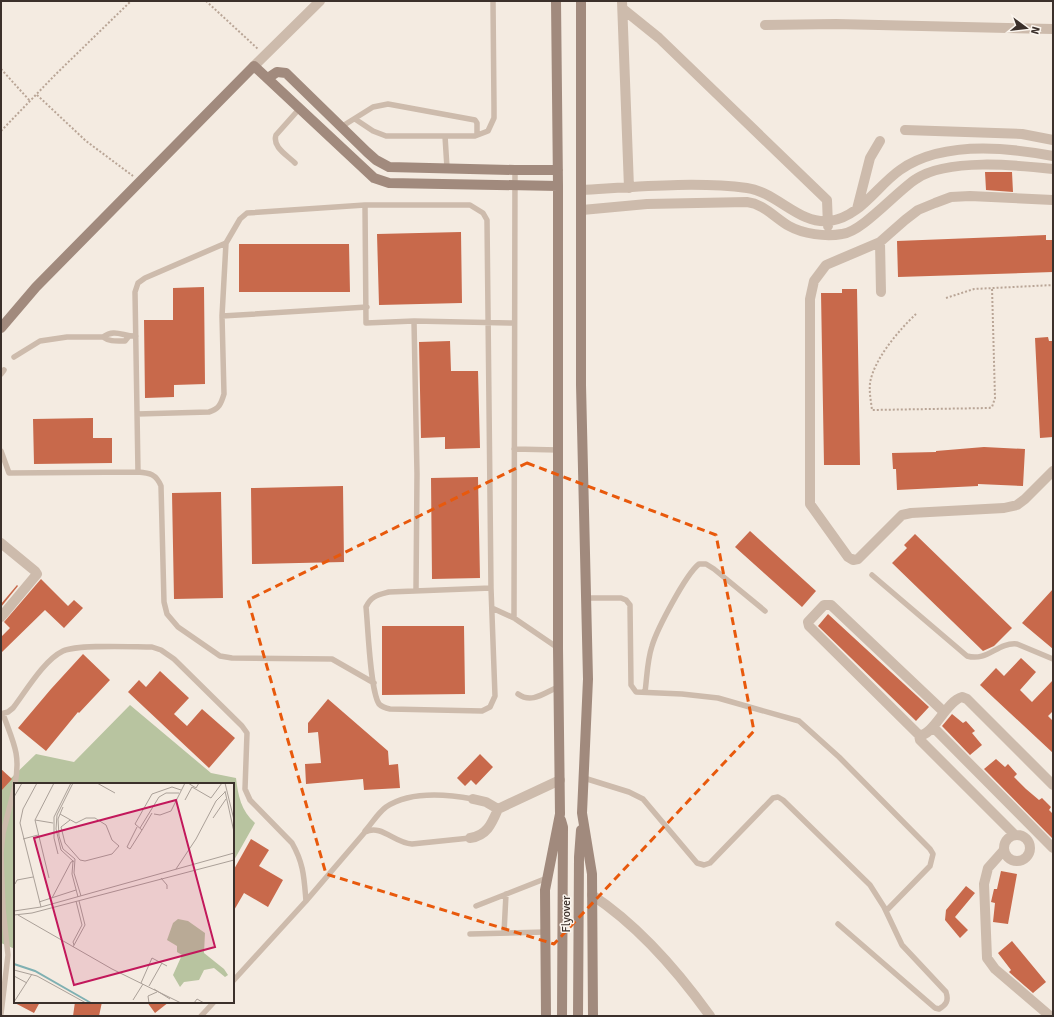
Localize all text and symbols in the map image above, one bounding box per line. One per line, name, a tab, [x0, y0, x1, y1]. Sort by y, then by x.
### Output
north arrow	[1006, 8, 1046, 48]
text: N	[1028, 25, 1042, 36]
inset map	[14, 783, 234, 1003]
street label: Flyover	[559, 895, 574, 932]

